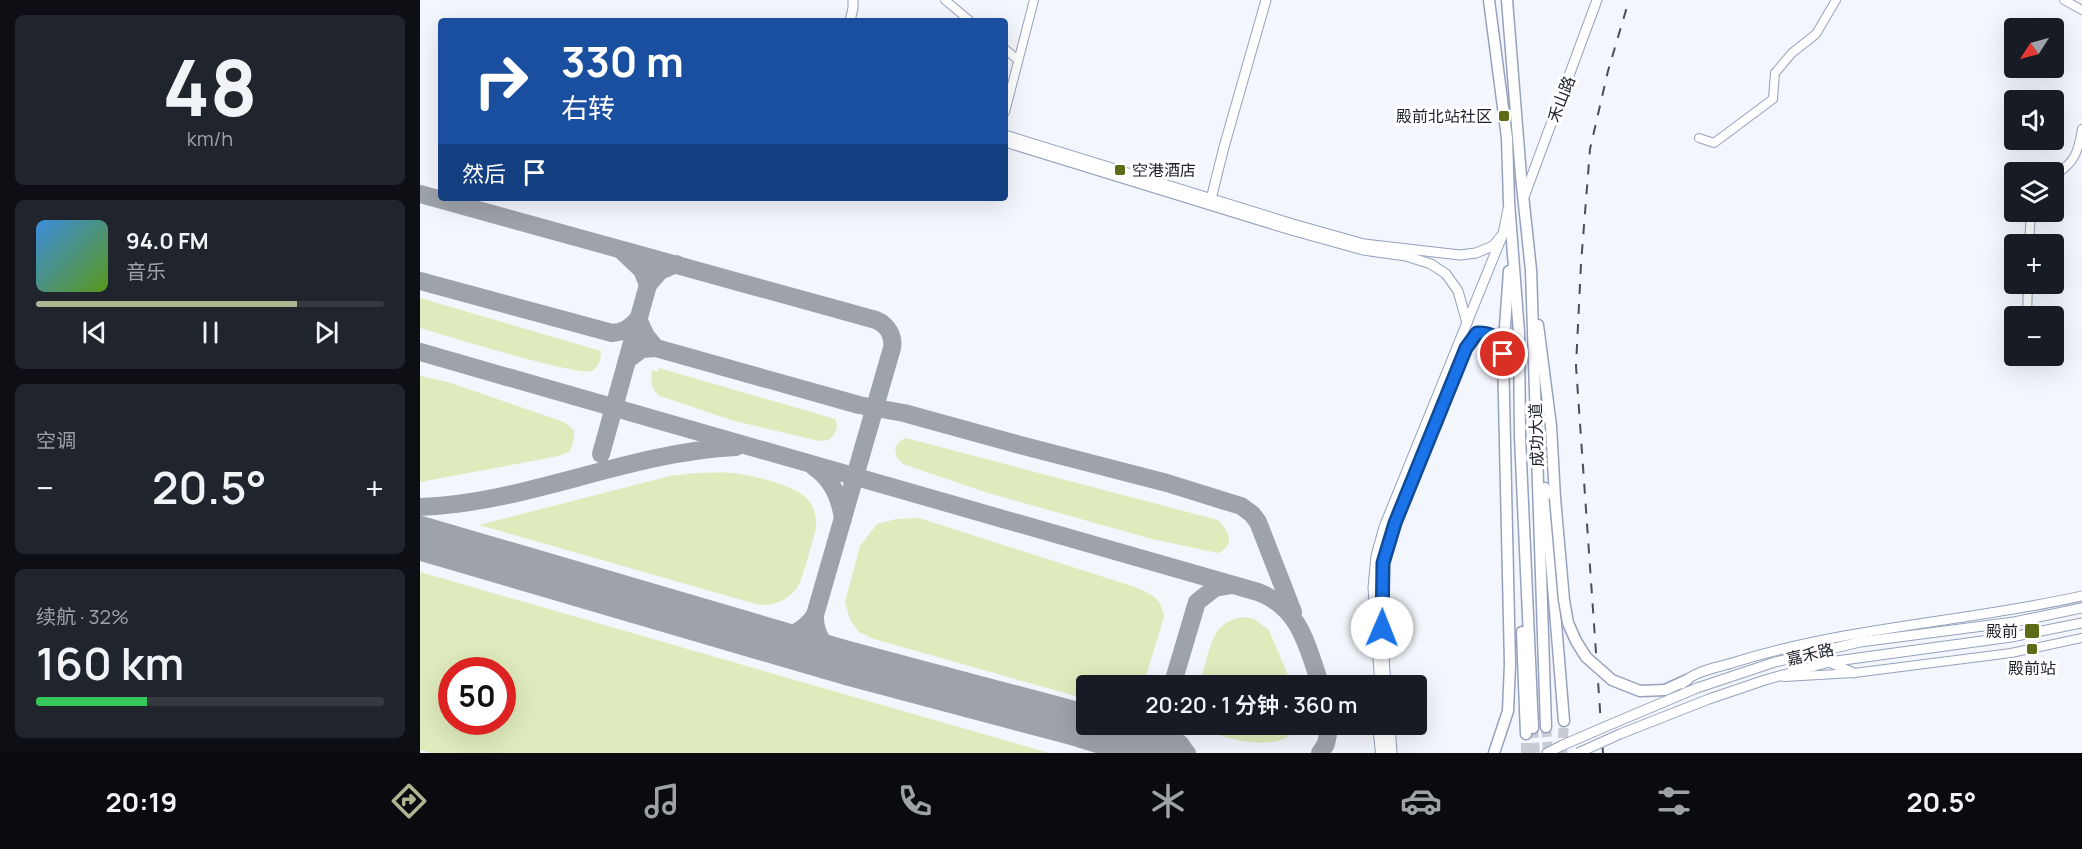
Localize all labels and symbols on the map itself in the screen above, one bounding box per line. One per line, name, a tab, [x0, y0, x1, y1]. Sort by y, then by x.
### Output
north arrow	[2004, 18, 2064, 78]
street label: 禾山路	[1542, 73, 1580, 125]
place label: 殿前北站社区	[1396, 105, 1492, 127]
marker: 殿前北站社区	[1497, 109, 1511, 123]
place label: 空港酒店	[1132, 159, 1196, 181]
marker: 空港酒店	[1113, 163, 1127, 177]
pin	[1477, 328, 1528, 379]
street label: 成功大道	[1524, 403, 1548, 467]
position arrow	[1350, 596, 1414, 660]
place label: 殿前	[1986, 620, 2018, 642]
marker: 殿前	[2023, 622, 2041, 640]
street label: 嘉禾路	[1784, 638, 1836, 670]
marker: 殿前站	[2025, 642, 2039, 656]
speed limit sign: 50	[438, 657, 516, 735]
place label: 殿前站	[2008, 657, 2056, 679]

